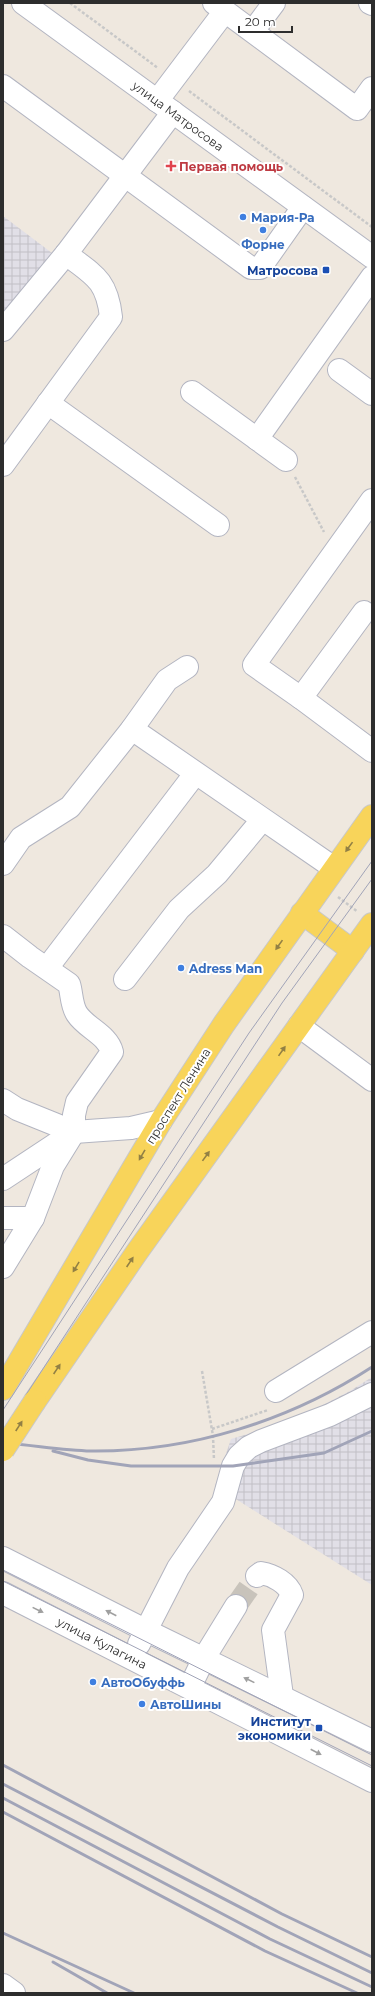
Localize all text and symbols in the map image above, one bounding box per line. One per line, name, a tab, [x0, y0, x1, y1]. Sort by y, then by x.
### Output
scale bar	[239, 8, 292, 34]
text: 20 m	[245, 14, 276, 29]
street label: улица Матросова	[129, 77, 227, 154]
place label: Первая помощь	[179, 159, 283, 174]
marker: Первая помощь	[166, 161, 176, 171]
place label: Мария-Ра	[251, 210, 315, 225]
marker: Мария-Ра	[238, 212, 248, 222]
marker: Форне	[258, 225, 268, 235]
place label: Форне	[241, 237, 285, 252]
place label: Матросова	[247, 263, 318, 278]
marker: Матросова	[321, 265, 331, 275]
one-way arrow	[345, 842, 353, 853]
one-way arrow	[275, 940, 283, 950]
place label: Adress Man	[188, 961, 262, 976]
marker: Adress Man	[176, 963, 186, 973]
street label: проспект Ленина	[142, 1045, 214, 1147]
one-way arrow	[278, 1045, 286, 1056]
one-way arrow	[138, 1149, 145, 1161]
one-way arrow	[202, 1151, 210, 1161]
one-way arrow	[126, 1256, 134, 1267]
one-way arrow	[72, 1261, 79, 1273]
one-way arrow	[53, 1364, 61, 1374]
one-way arrow	[15, 1421, 23, 1431]
one-way arrow	[32, 1607, 44, 1614]
one-way arrow	[105, 1610, 116, 1616]
street label: улица Кулагина	[54, 1613, 149, 1672]
place label: АвтоОбуффь	[101, 1675, 185, 1690]
marker: АвтоОбуффь	[88, 1677, 98, 1687]
one-way arrow	[243, 1677, 255, 1683]
place label: АвтоШины	[150, 1697, 221, 1712]
marker: АвтоШины	[137, 1699, 147, 1709]
place label: Институт экономики	[238, 1714, 312, 1743]
marker: Институт экономики	[314, 1723, 324, 1733]
one-way arrow	[310, 1748, 322, 1755]

